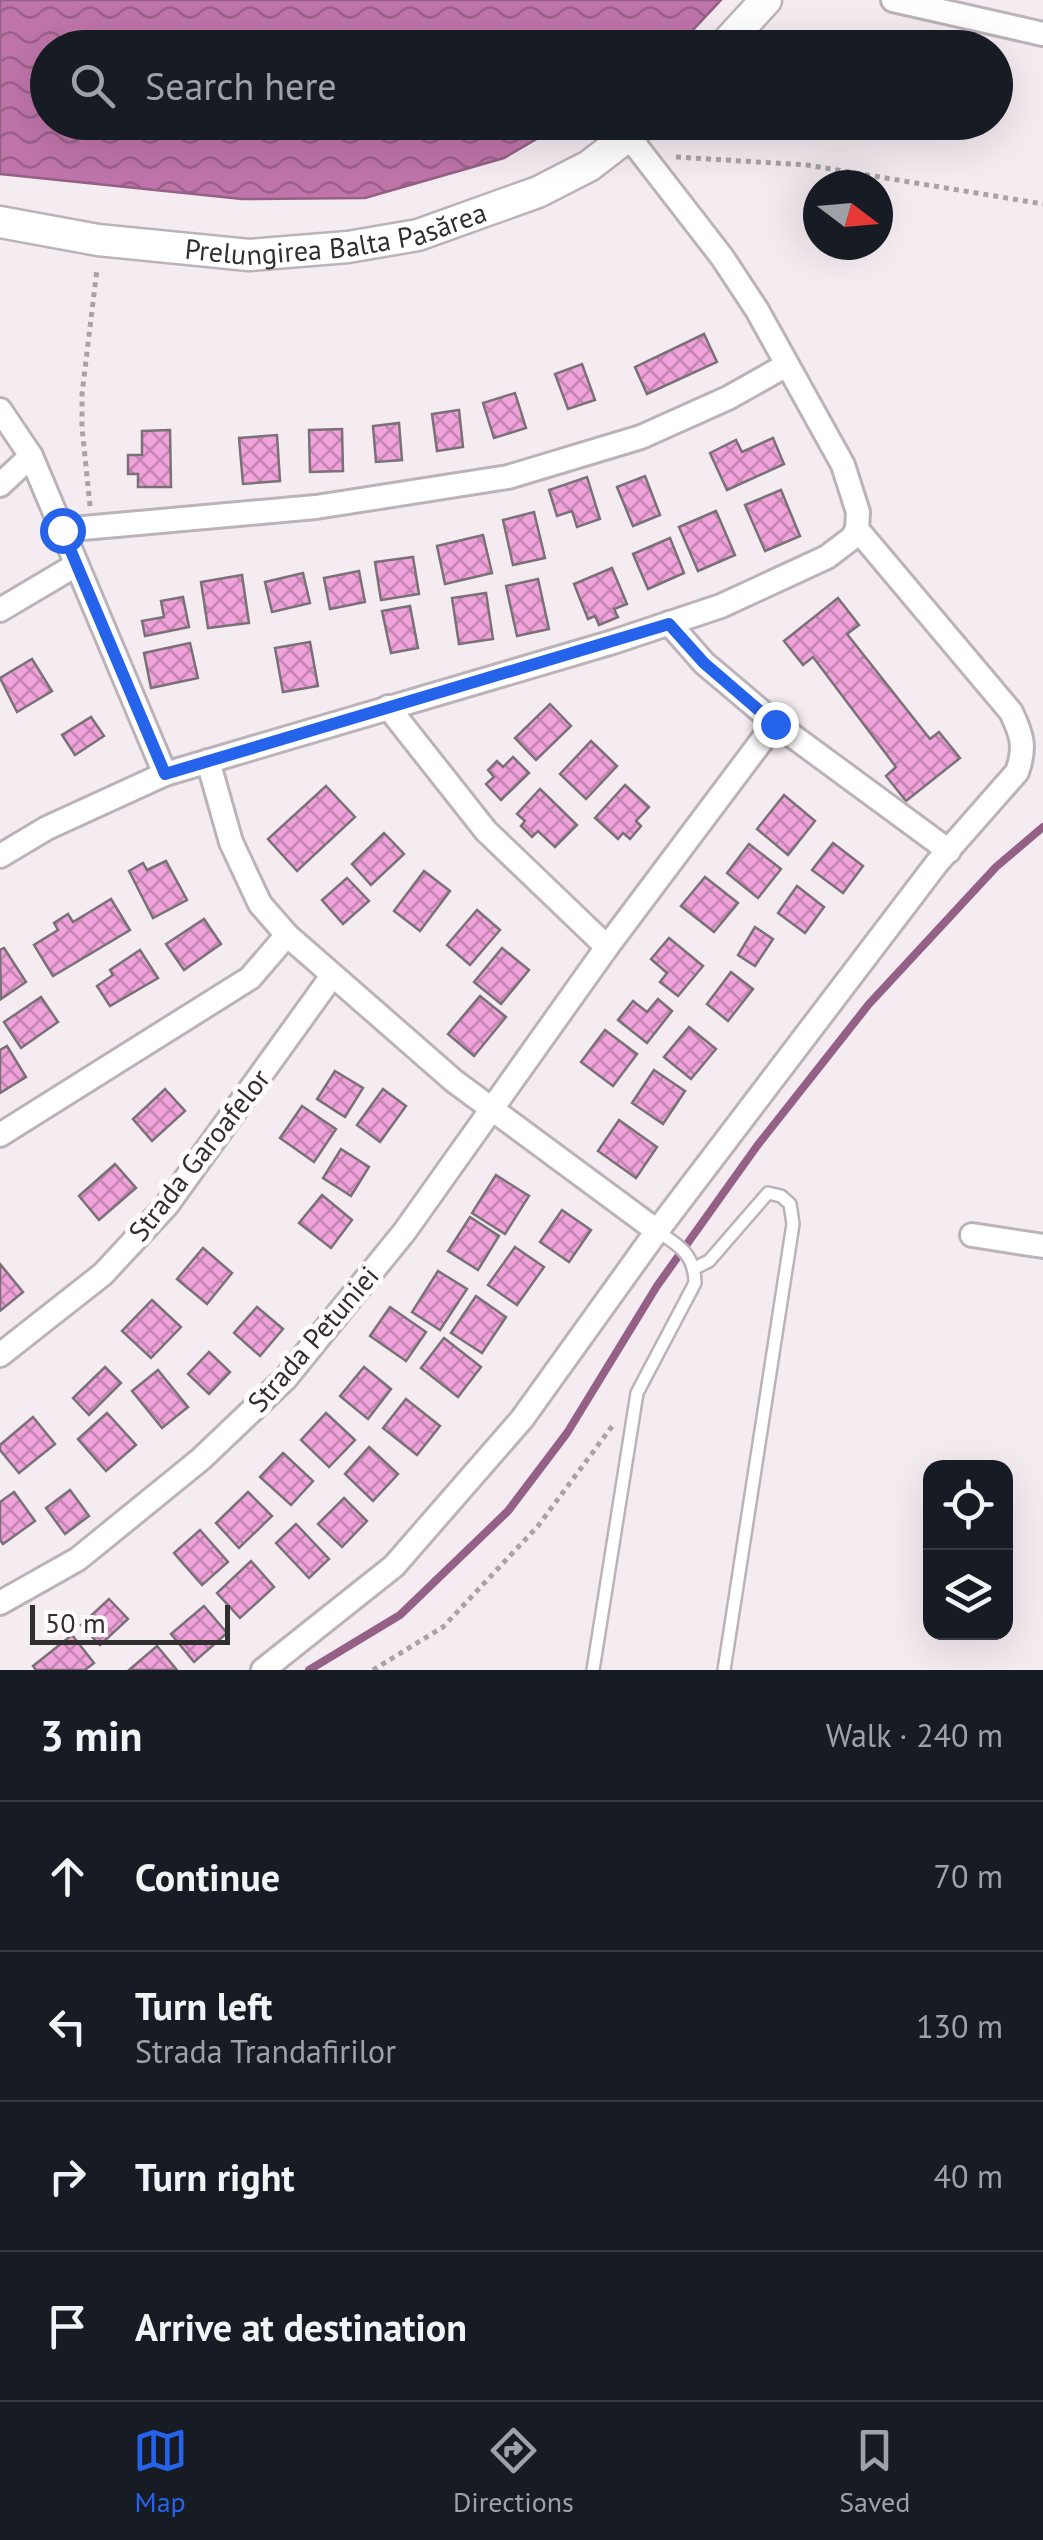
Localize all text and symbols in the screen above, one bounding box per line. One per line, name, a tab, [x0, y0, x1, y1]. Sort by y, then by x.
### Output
search box	[30, 30, 1013, 140]
icon: search	[65, 58, 120, 113]
text: Search here	[145, 61, 337, 110]
north arrow	[803, 170, 893, 260]
street label: Prelungirea Balta Pasărea	[183, 193, 491, 273]
route start	[40, 508, 86, 554]
route end	[753, 702, 799, 748]
street label: Strada Garoafelor	[120, 1061, 278, 1249]
street label: Strada Petuniei	[239, 1258, 386, 1420]
map controls	[923, 1460, 1013, 1640]
button: locate	[923, 1460, 1013, 1550]
button: layers	[923, 1550, 1013, 1640]
scale bar	[30, 1600, 230, 1644]
text: 50 m	[45, 1604, 106, 1641]
text: 3 min	[40, 1708, 142, 1763]
text: Walk · 240 m	[826, 1714, 1003, 1756]
icon: ahead	[40, 1849, 95, 1904]
text: Continue	[135, 1852, 280, 1901]
text: 70 m	[934, 1855, 1003, 1897]
text: Turn left	[135, 1981, 272, 2030]
icon: left	[40, 1999, 95, 2054]
text: 130 m	[916, 2005, 1003, 2047]
text: Strada Trandafirilor	[135, 2030, 396, 2072]
icon: right	[40, 2149, 95, 2204]
text: Turn right	[135, 2152, 295, 2201]
text: 40 m	[934, 2155, 1003, 2197]
icon: arrive	[40, 2299, 95, 2354]
text: Arrive at destination	[135, 2302, 467, 2351]
tab: Map	[133, 2423, 188, 2520]
tab: Directions	[453, 2423, 574, 2520]
tab: Saved	[839, 2423, 910, 2520]

